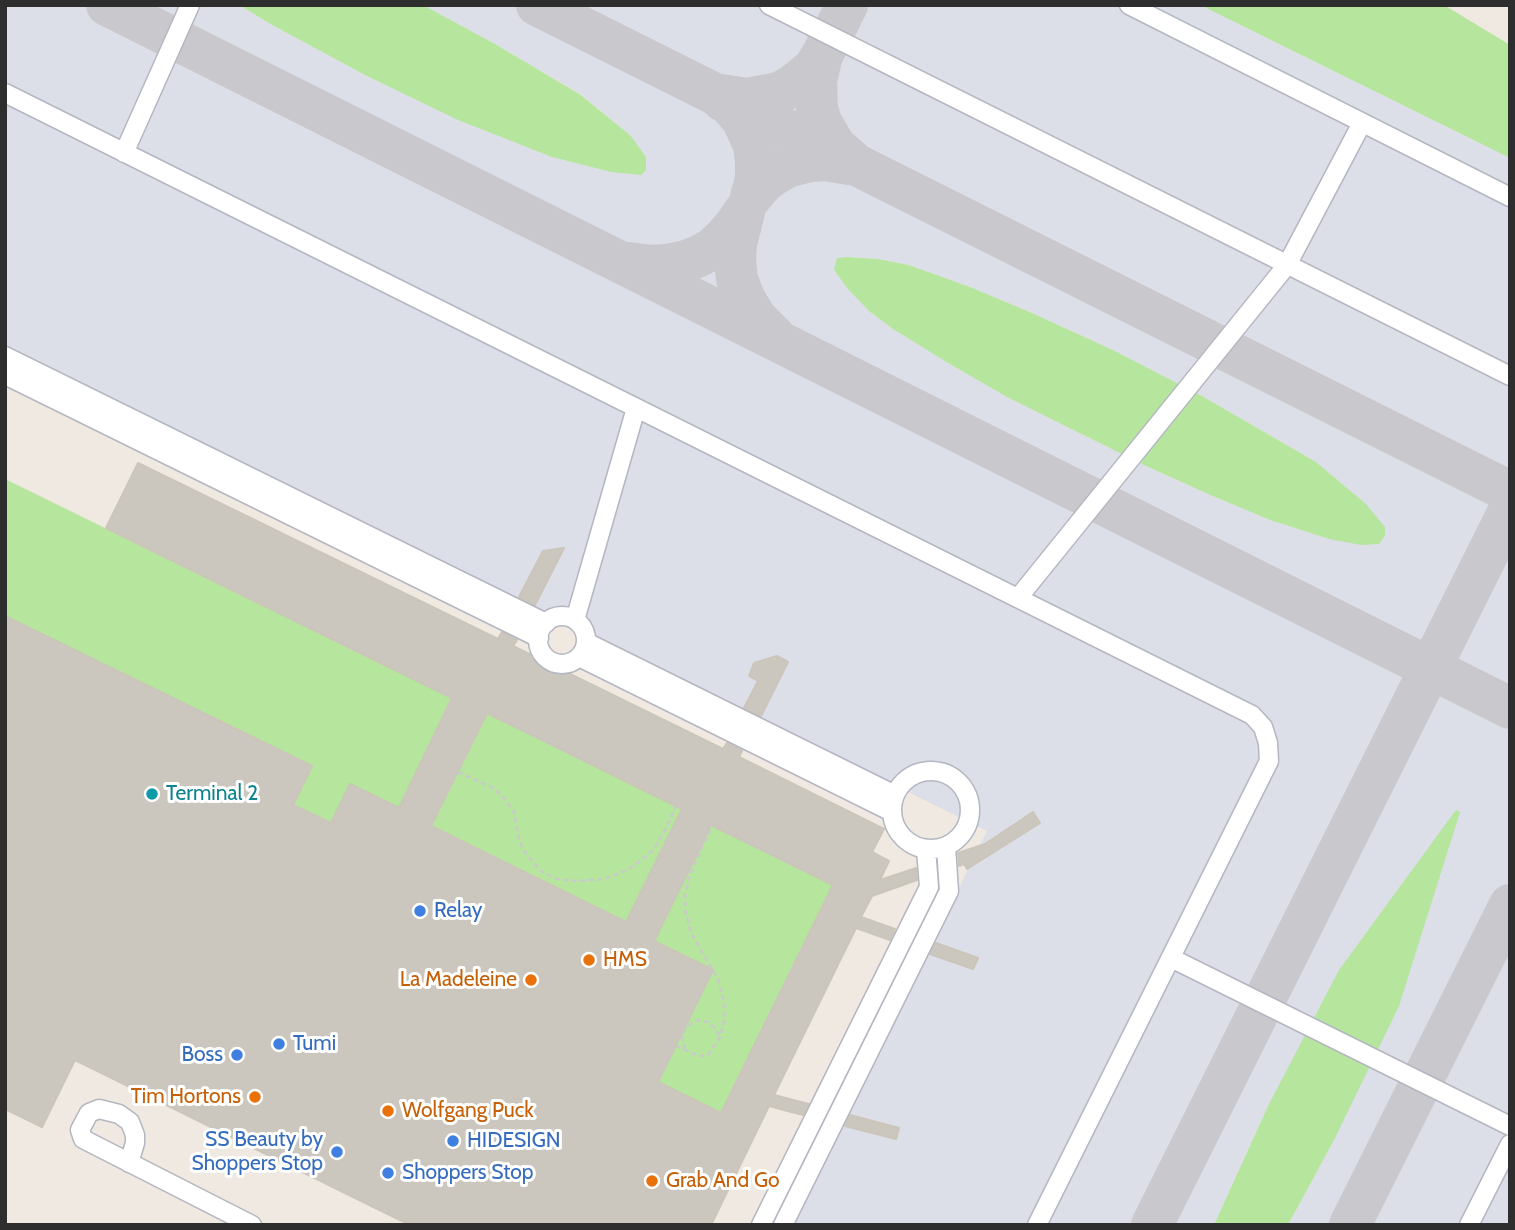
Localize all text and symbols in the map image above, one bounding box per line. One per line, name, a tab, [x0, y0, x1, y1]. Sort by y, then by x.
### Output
place label: Terminal 2	[166, 781, 258, 807]
marker: Terminal 2	[144, 786, 160, 802]
place label: Relay	[434, 898, 482, 924]
marker: Relay	[412, 903, 428, 919]
place label: HMS	[603, 947, 647, 973]
marker: HMS	[581, 952, 597, 968]
place label: La Madeleine	[400, 967, 517, 993]
marker: La Madeleine	[523, 972, 539, 988]
place label: Tumi	[293, 1031, 336, 1057]
marker: Tumi	[271, 1036, 287, 1052]
place label: Boss	[182, 1042, 223, 1068]
marker: Boss	[229, 1047, 245, 1063]
place label: Tim Hortons	[131, 1084, 241, 1110]
marker: Tim Hortons	[247, 1089, 263, 1105]
place label: Wolfgang Puck	[402, 1098, 534, 1124]
marker: Wolfgang Puck	[380, 1103, 396, 1119]
place label: SS Beauty by Shoppers Stop	[192, 1127, 323, 1177]
place label: HIDESIGN	[467, 1128, 561, 1154]
marker: HIDESIGN	[445, 1133, 461, 1149]
marker: SS Beauty by Shoppers Stop	[329, 1144, 345, 1160]
place label: Shoppers Stop	[402, 1160, 533, 1186]
marker: Shoppers Stop	[380, 1165, 396, 1181]
place label: Grab And Go	[666, 1168, 780, 1194]
marker: Grab And Go	[644, 1173, 660, 1189]

